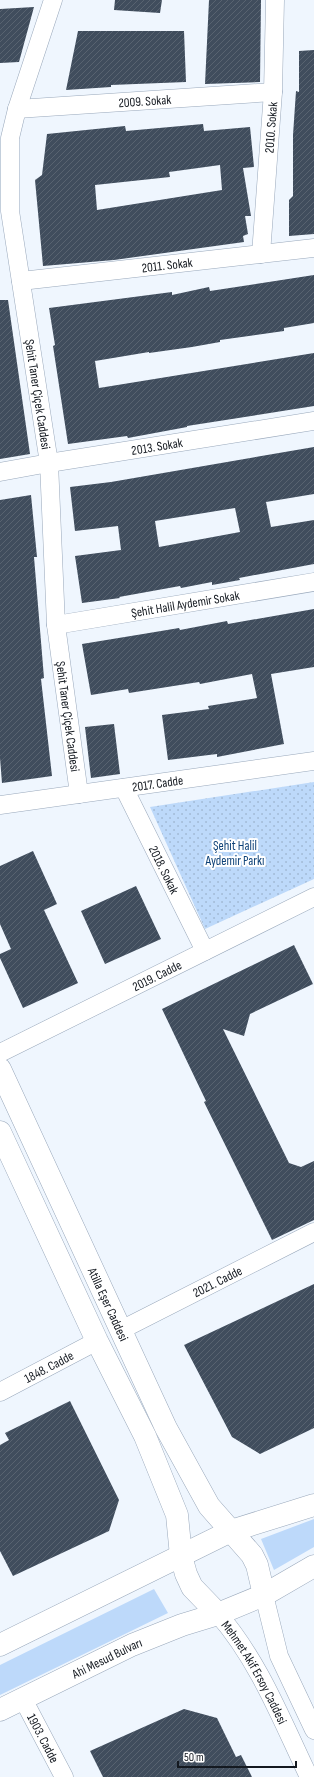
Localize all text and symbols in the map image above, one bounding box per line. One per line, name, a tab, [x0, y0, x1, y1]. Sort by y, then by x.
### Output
street label: 2009. Sokak	[118, 92, 172, 111]
street label: 2010. Sokak	[261, 101, 281, 154]
street label: 2011. Sokak	[141, 255, 194, 276]
street label: Şehit Taner Çiçek Caddesi	[21, 338, 54, 451]
street label: 2013. Sokak	[130, 435, 184, 459]
street label: Şehit Halil Aydemir Sokak	[130, 588, 241, 621]
street label: Şehit Taner Çiçek Caddesi	[52, 660, 83, 773]
street label: 2017. Cadde	[131, 772, 184, 795]
park label: Şehit Halil Aydemir Parkı	[205, 838, 264, 869]
street label: 2018. Sokak	[145, 843, 182, 897]
street label: 2019. Cadde	[130, 957, 184, 995]
street label: 2021. Cadde	[190, 1263, 245, 1301]
street label: Atilla Eşer Caddesi	[83, 1264, 132, 1344]
street label: 1848. Cadde	[22, 1348, 76, 1387]
street label: Mehmet Akif Ersoy Caddesi	[218, 1618, 290, 1727]
street label: Ahi Mesud Bulvarı	[69, 1635, 145, 1683]
street label: 1903. Cadde	[23, 1711, 62, 1766]
scale bar	[178, 1743, 296, 1769]
text: 50 m	[184, 1750, 204, 1765]

